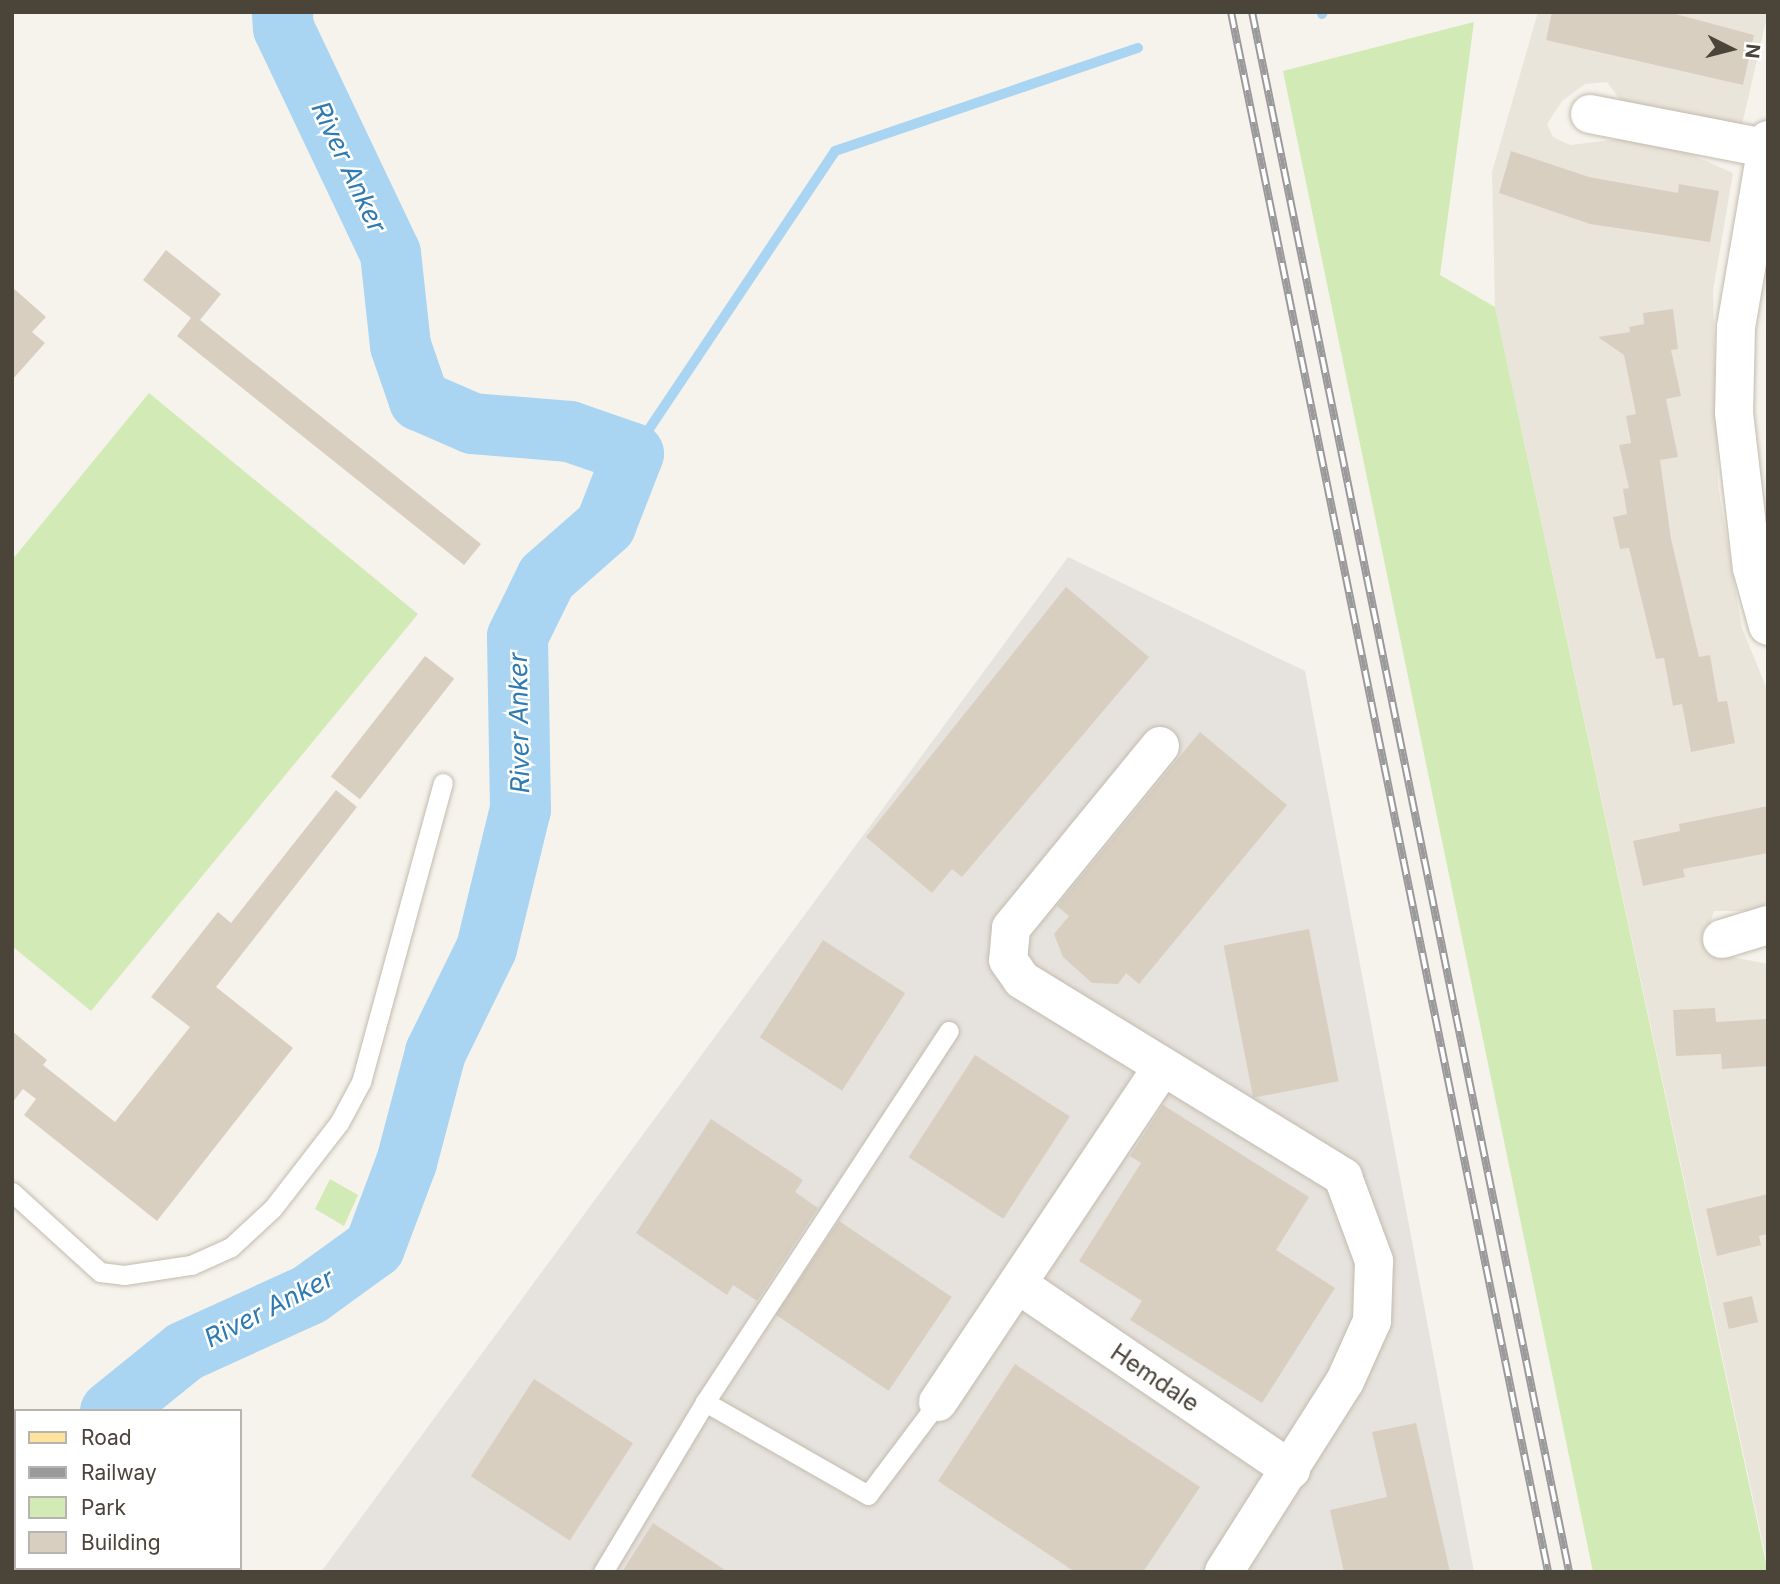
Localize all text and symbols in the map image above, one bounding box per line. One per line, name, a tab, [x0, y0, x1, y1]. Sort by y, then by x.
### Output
north arrow	[1696, 14, 1766, 84]
text: N	[1740, 43, 1765, 60]
water label: River Anker	[305, 97, 393, 237]
water label: River Anker	[502, 652, 536, 794]
water label: River Anker	[199, 1262, 339, 1354]
street label: Hemdale	[1105, 1338, 1205, 1418]
legend	[14, 1409, 242, 1570]
text: Road	[81, 1425, 132, 1450]
text: Railway	[81, 1460, 157, 1485]
text: Park	[81, 1495, 126, 1520]
text: Building	[81, 1530, 161, 1555]

